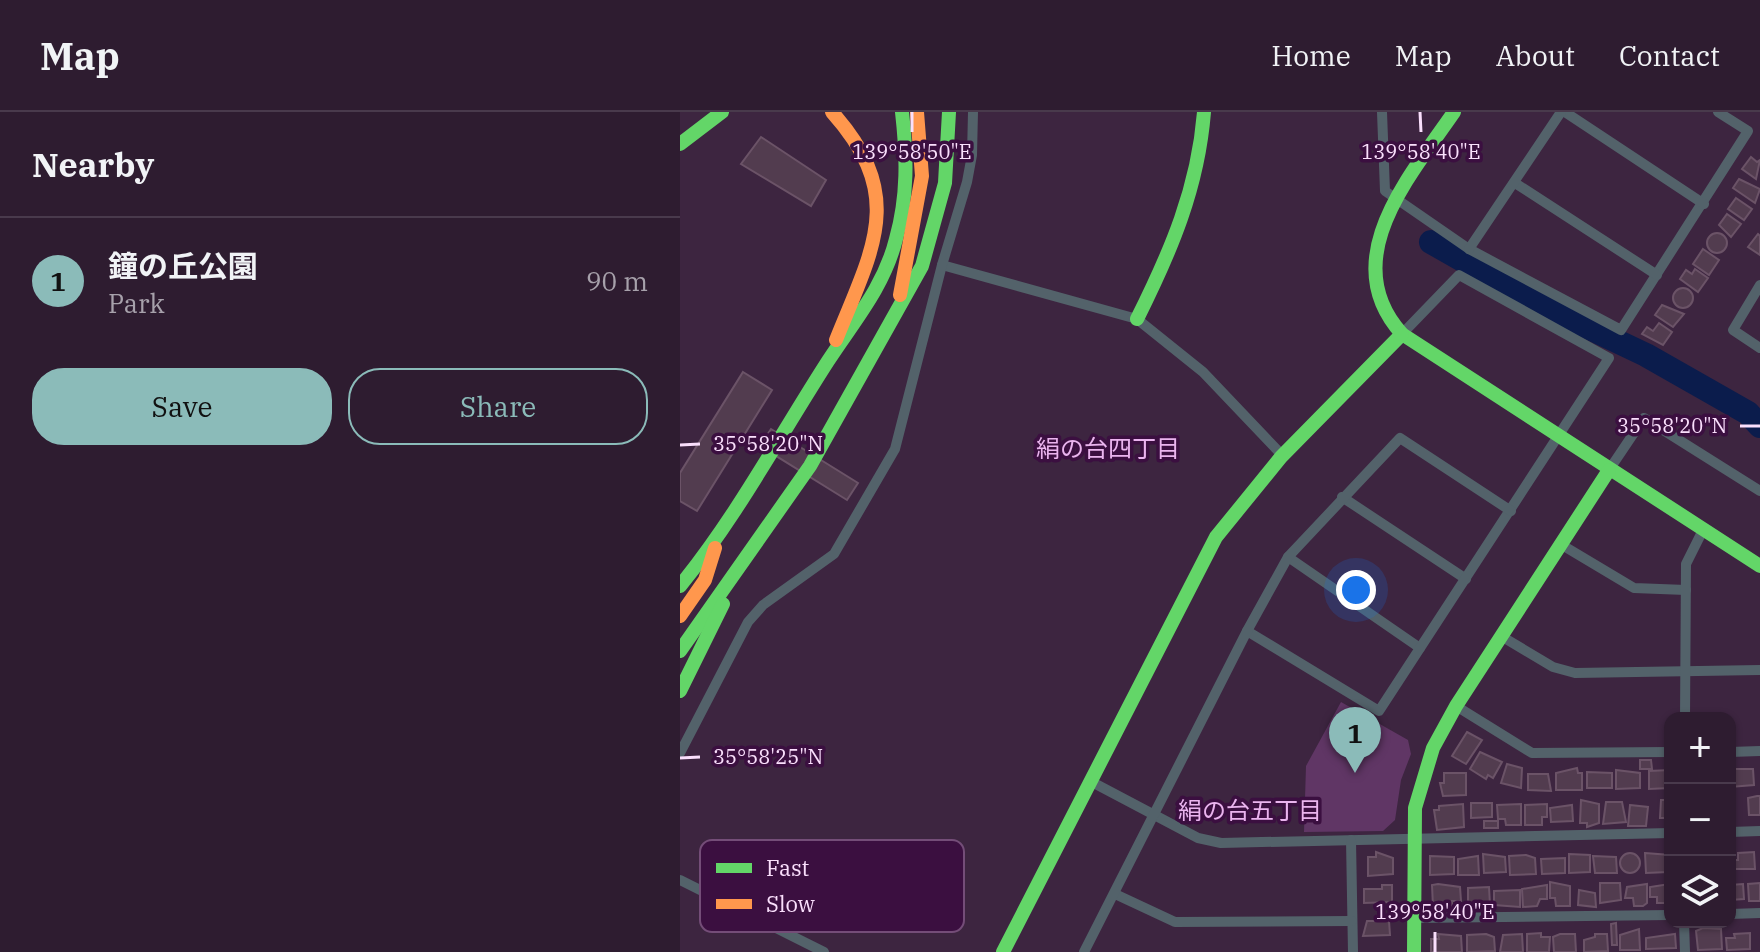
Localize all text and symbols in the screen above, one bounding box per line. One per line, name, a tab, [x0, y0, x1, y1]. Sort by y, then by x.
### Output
text: Map	[40, 31, 120, 80]
text: Home	[1271, 37, 1351, 74]
text: Map	[1395, 37, 1452, 74]
text: About	[1496, 37, 1575, 74]
text: Contact	[1619, 37, 1720, 74]
text: 139°58'50"E	[852, 138, 972, 165]
text: 139°58'40"E	[1361, 138, 1481, 165]
text: Nearby	[32, 142, 154, 186]
text: 鐘の丘公園	[108, 246, 258, 285]
text: 1	[50, 264, 66, 298]
text: 90 m	[586, 264, 648, 298]
text: Park	[108, 286, 165, 320]
button: Save	[32, 368, 332, 445]
button: Share	[348, 368, 648, 445]
text: 35°58'20"N	[1617, 412, 1727, 439]
text: 35°58'20"N	[713, 430, 823, 457]
district label: 絹の台四丁目	[1036, 432, 1180, 464]
your location	[1336, 570, 1376, 610]
pin: 1	[1329, 707, 1381, 773]
map controls	[1664, 712, 1736, 928]
button: +	[1664, 712, 1736, 784]
text: 35°58'25"N	[713, 743, 823, 770]
button: −	[1664, 784, 1736, 856]
district label: 絹の台五丁目	[1178, 794, 1322, 826]
legend	[700, 840, 964, 932]
text: Fast	[766, 853, 809, 882]
button: layers	[1664, 856, 1736, 928]
text: Slow	[766, 889, 815, 918]
text: 139°58'40"E	[1375, 898, 1495, 925]

